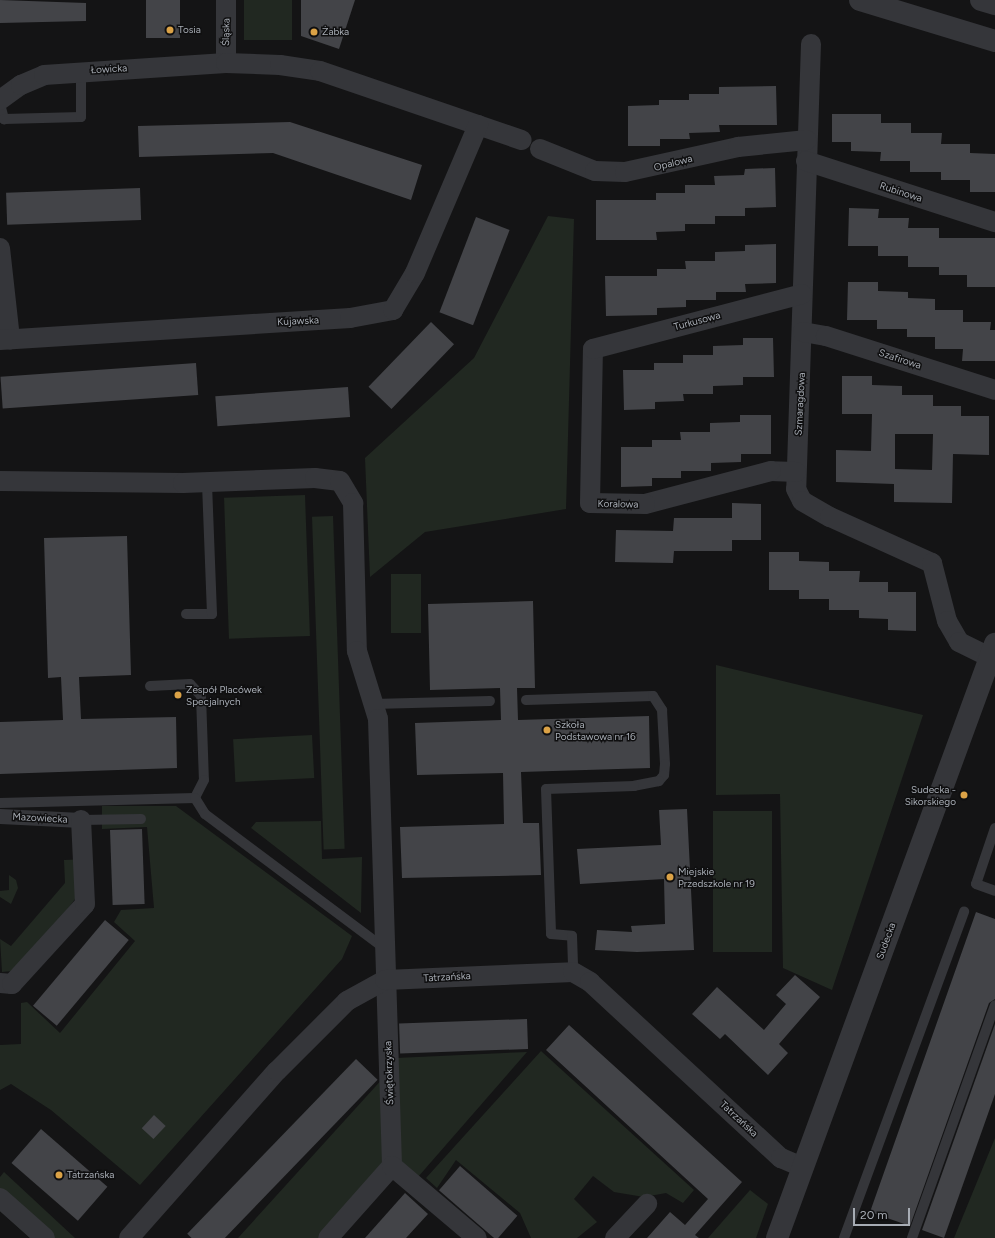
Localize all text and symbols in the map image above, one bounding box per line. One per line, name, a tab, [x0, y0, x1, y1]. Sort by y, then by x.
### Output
street label: Śląska	[220, 18, 232, 46]
place label: Tosia	[178, 24, 201, 36]
marker: Tosia	[165, 25, 175, 35]
place label: Żabka	[322, 26, 349, 38]
marker: Żabka	[309, 27, 319, 37]
street label: Łowicka	[91, 62, 127, 76]
street label: Opalowa	[652, 152, 694, 174]
street label: Rubinowa	[878, 179, 924, 205]
street label: Turkusowa	[672, 309, 722, 333]
street label: Kujawska	[277, 314, 319, 328]
street label: Szafirowa	[877, 346, 923, 372]
street label: Szmaragdowa	[792, 372, 808, 436]
street label: Koralowa	[597, 498, 639, 510]
place label: Zespół Placówek Specjalnych	[186, 683, 262, 706]
marker: Zespół Placówek Specjalnych	[173, 690, 183, 700]
place label: Szkoła Podstawowa nr 16	[555, 718, 636, 742]
marker: Szkoła Podstawowa nr 16	[542, 725, 552, 735]
place label: Sudecka - Sikorskiego	[905, 783, 956, 806]
marker: Sudecka - Sikorskiego	[959, 790, 969, 800]
street label: Mazowiecka	[12, 811, 68, 825]
place label: Miejskie Przedszkole nr 19	[678, 865, 755, 888]
marker: Miejskie Przedszkole nr 19	[665, 872, 675, 882]
street label: Sudecka	[874, 921, 898, 961]
street label: Tatrzańska	[423, 970, 471, 984]
street label: Świętokrzyska	[382, 1041, 396, 1105]
street label: Tatrzańska	[718, 1098, 760, 1140]
place label: Tatrzańska	[67, 1169, 114, 1181]
marker: Tatrzańska	[54, 1170, 64, 1180]
scale bar	[855, 1200, 912, 1226]
text: 20 m	[860, 1208, 888, 1222]

